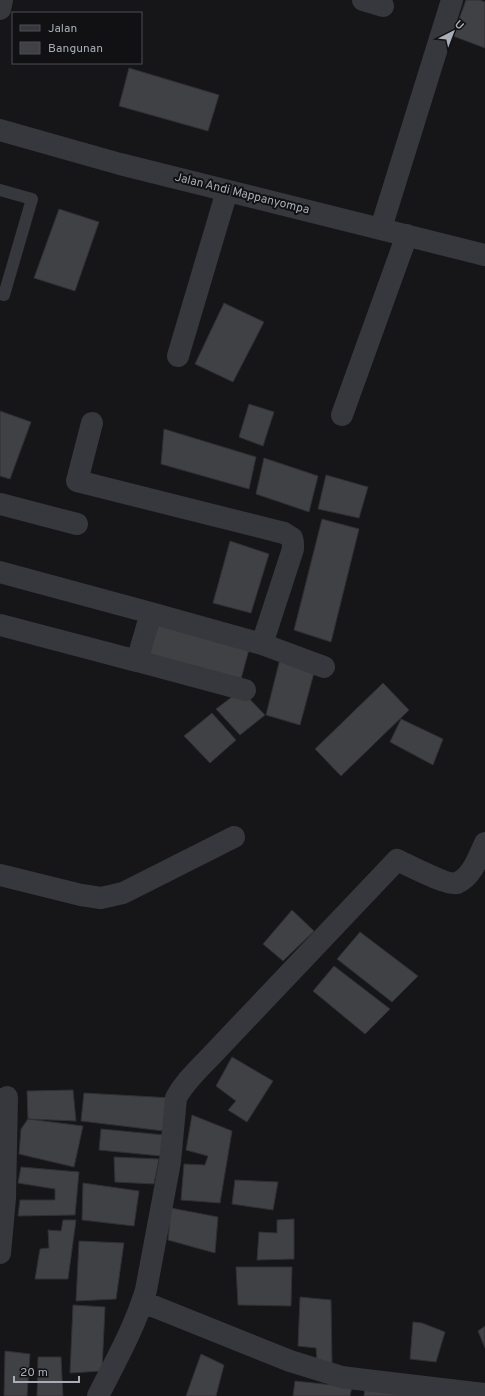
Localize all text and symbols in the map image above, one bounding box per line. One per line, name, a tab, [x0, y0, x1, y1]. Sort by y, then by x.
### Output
legend	[12, 12, 142, 64]
north arrow	[433, 12, 473, 52]
text: U	[451, 17, 467, 33]
text: Jalan	[48, 21, 77, 37]
text: Bangunan	[48, 41, 103, 57]
street label: Jalan Andi Mappanyompa	[173, 169, 311, 219]
scale bar	[14, 1358, 79, 1384]
text: 20 m	[20, 1365, 48, 1381]

